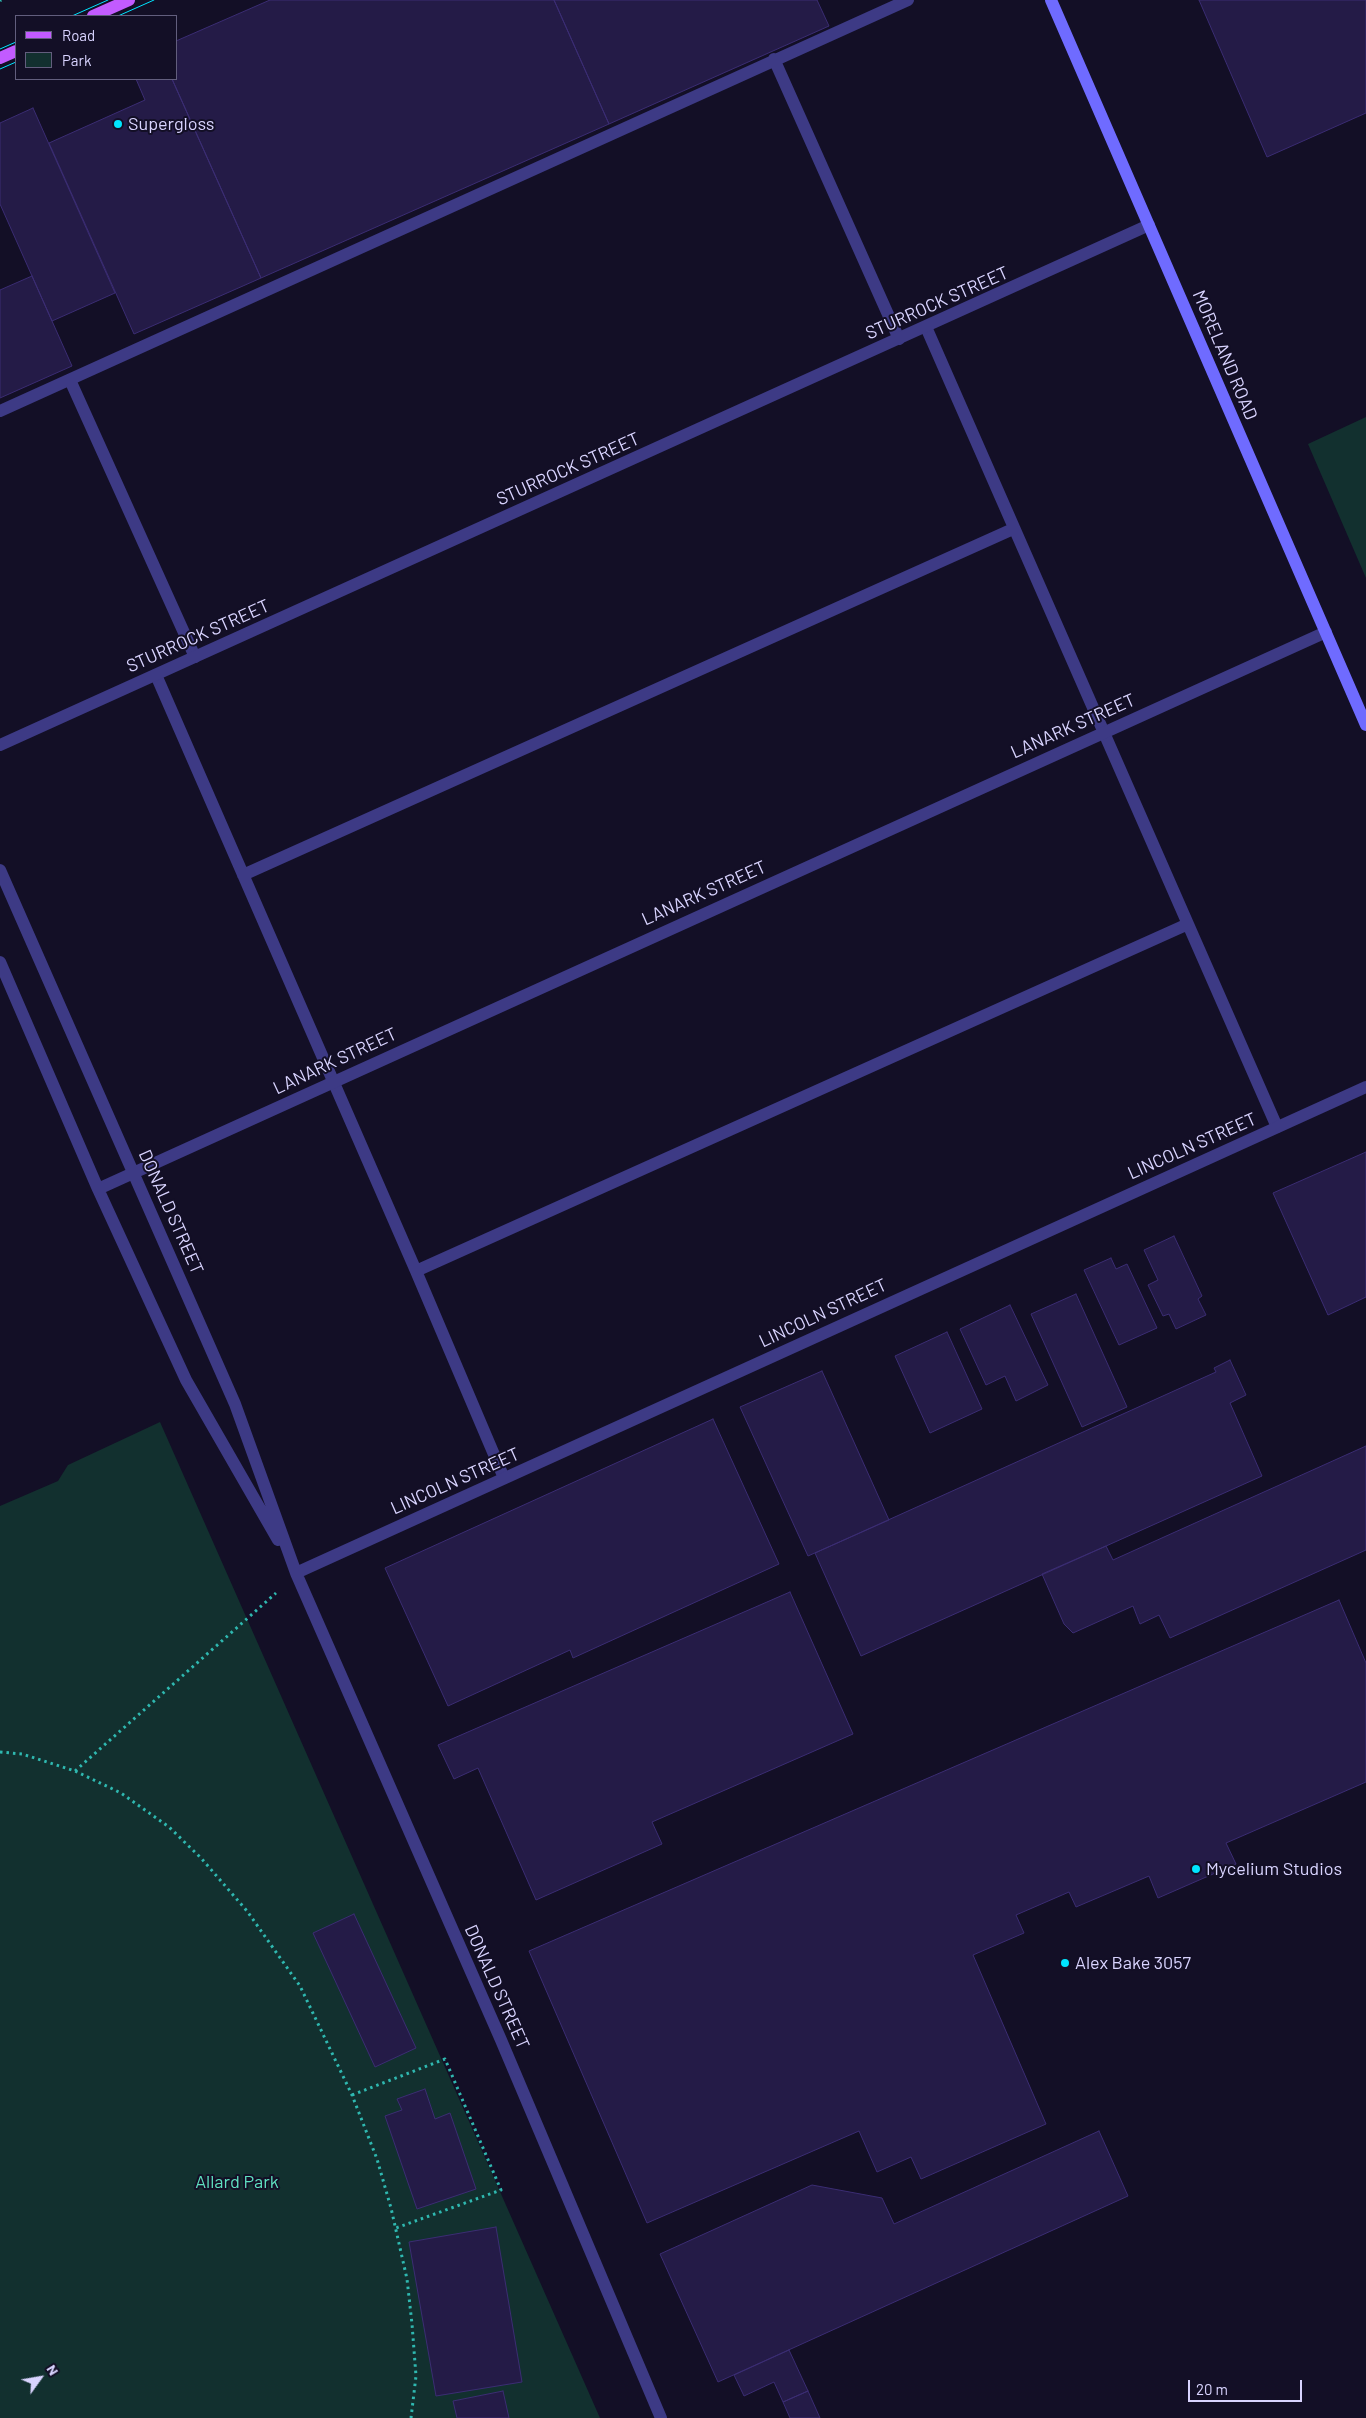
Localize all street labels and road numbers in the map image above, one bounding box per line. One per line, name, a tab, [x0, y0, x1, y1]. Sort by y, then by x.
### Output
street label: STURROCK STREET	[862, 262, 1012, 344]
street label: MORELAND ROAD	[1188, 287, 1262, 423]
street label: STURROCK STREET	[493, 428, 643, 510]
street label: STURROCK STREET	[123, 595, 273, 677]
street label: LANARK STREET	[1007, 689, 1139, 763]
street label: LANARK STREET	[638, 856, 770, 930]
street label: LANARK STREET	[270, 1023, 400, 1099]
street label: LINCOLN STREET	[1124, 1108, 1260, 1184]
street label: DONALD STREET	[134, 1147, 208, 1277]
street label: LINCOLN STREET	[756, 1274, 890, 1352]
street label: LINCOLN STREET	[387, 1443, 523, 1519]
street label: DONALD STREET	[460, 1922, 534, 2052]

